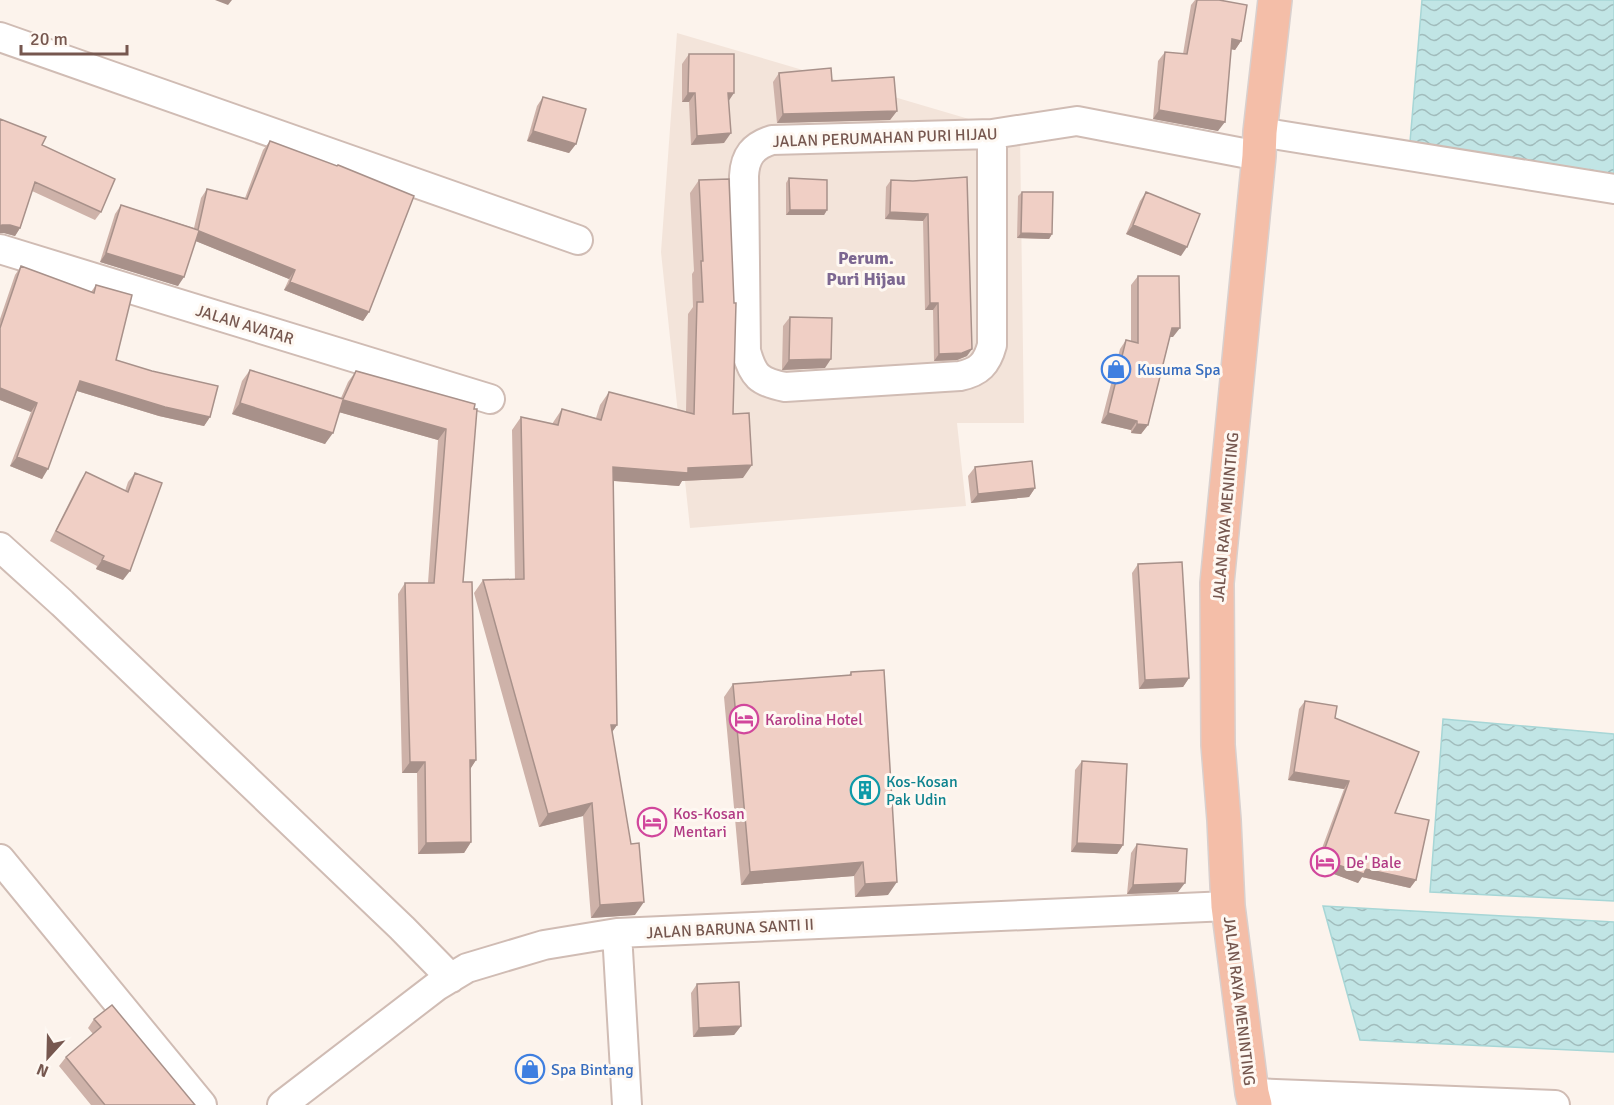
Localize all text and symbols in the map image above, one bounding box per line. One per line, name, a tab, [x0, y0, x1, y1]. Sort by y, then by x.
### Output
scale bar	[21, 18, 128, 56]
text: 20 m	[30, 28, 68, 50]
street label: JALAN PERUMAHAN PURI HIJAU	[772, 124, 998, 152]
district label: Perum. Puri Hijau	[826, 247, 906, 290]
street label: JALAN AVATAR	[193, 301, 297, 349]
shop icon: Kusuma Spa	[1100, 353, 1132, 385]
place label: Kusuma Spa	[1137, 360, 1221, 380]
street label: JALAN RAYA MENINTING	[1209, 431, 1243, 603]
hotel icon: Karolina Hotel	[728, 703, 760, 735]
place label: Karolina Hotel	[765, 710, 863, 730]
place label: Kos-Kosan Pak Udin	[886, 772, 958, 810]
building icon: Kos-Kosan Pak Udin	[849, 774, 881, 806]
place label: Kos-Kosan Mentari	[673, 804, 745, 842]
hotel icon: Kos-Kosan Mentari	[636, 806, 668, 838]
hotel icon: De' Bale	[1309, 846, 1341, 878]
place label: De' Bale	[1346, 853, 1402, 873]
street label: JALAN BARUNA SANTI II	[646, 915, 814, 943]
street label: JALAN RAYA MENINTING	[1219, 915, 1259, 1087]
north arrow	[18, 1027, 78, 1087]
shop icon: Spa Bintang	[514, 1053, 546, 1085]
text: N	[34, 1059, 52, 1081]
place label: Spa Bintang	[551, 1060, 634, 1080]

